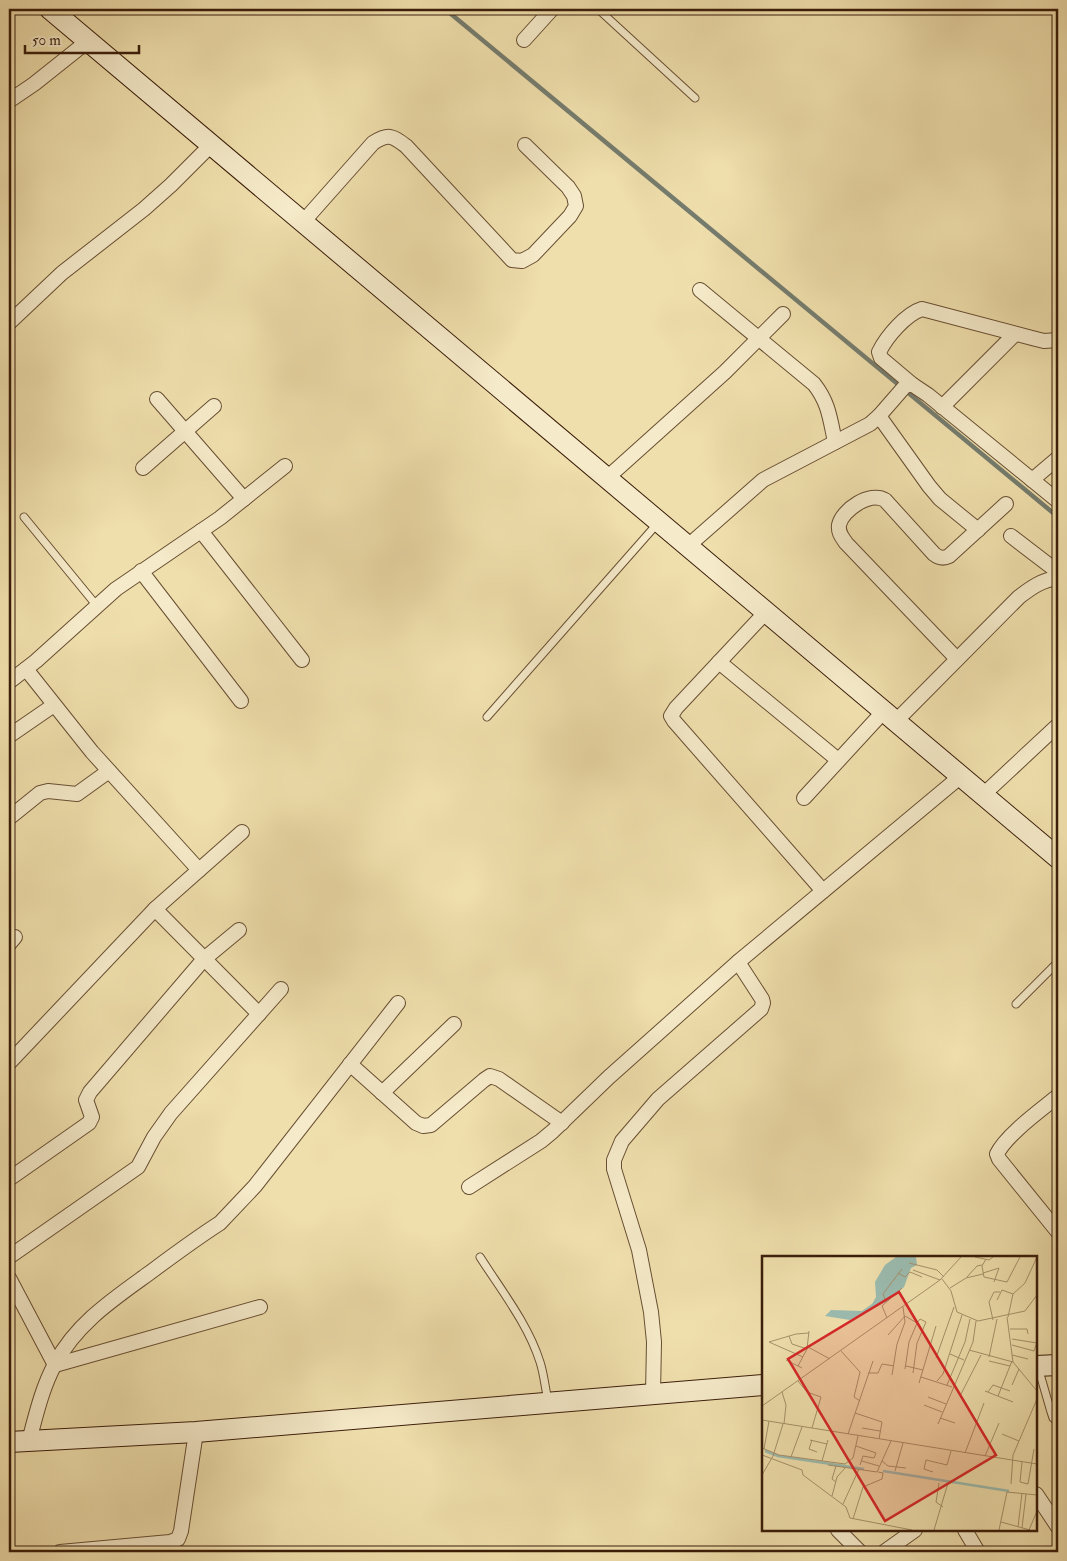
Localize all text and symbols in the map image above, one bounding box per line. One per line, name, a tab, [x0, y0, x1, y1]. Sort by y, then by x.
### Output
scale bar	[25, 22, 139, 54]
text: 50 m	[32, 31, 61, 50]
inset map	[762, 1256, 1037, 1531]

